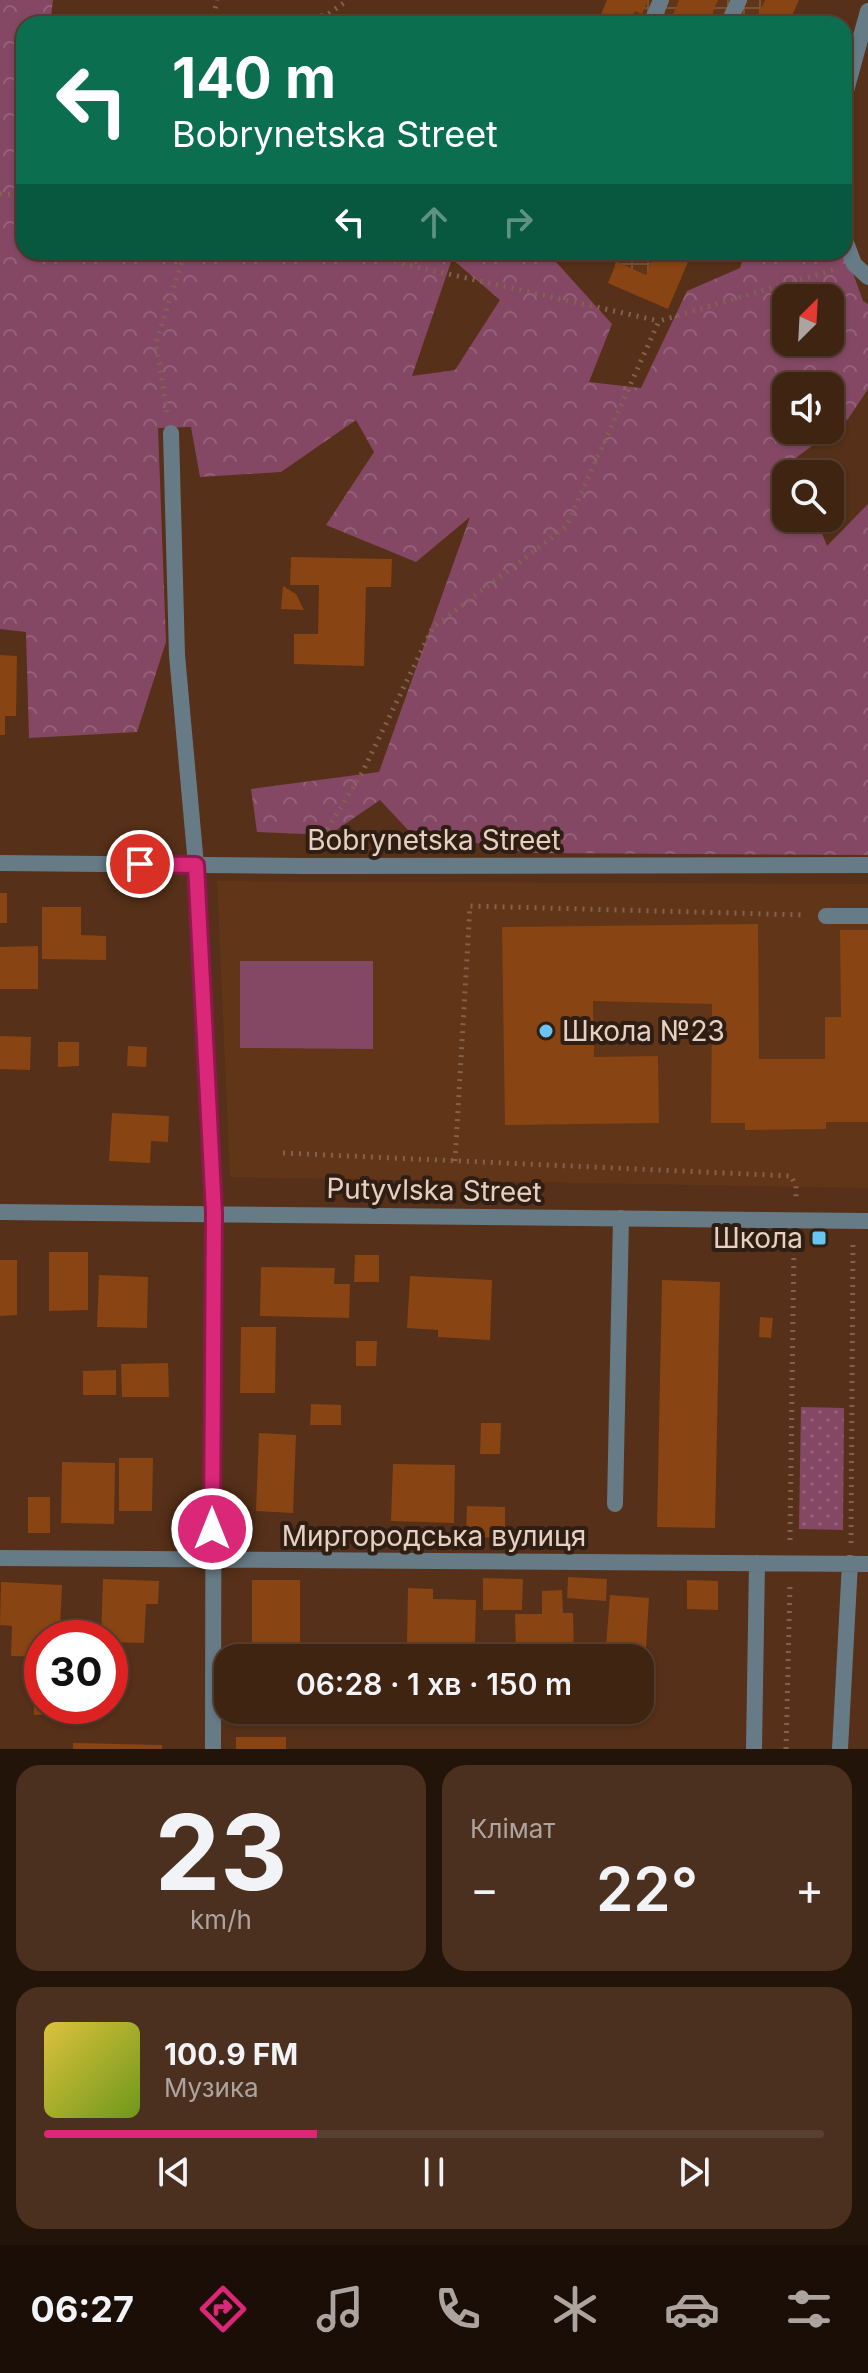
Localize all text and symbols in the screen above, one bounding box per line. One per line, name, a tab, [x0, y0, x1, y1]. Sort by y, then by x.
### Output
text: 140 m	[172, 44, 336, 112]
icon: left	[40, 48, 144, 152]
text: Bobrynetska Street	[172, 112, 498, 156]
icon: left	[328, 200, 372, 244]
icon: ahead	[412, 200, 456, 244]
icon: right	[496, 200, 540, 244]
north arrow	[772, 284, 844, 356]
map controls	[772, 284, 844, 532]
button: sound	[772, 372, 844, 444]
button: search	[772, 460, 844, 532]
street label: Bobrynetska Street	[307, 823, 561, 857]
pin	[106, 830, 174, 898]
icon: arrive	[118, 842, 162, 886]
place label: Школа №23	[562, 1014, 725, 1048]
marker: Школа №23	[537, 1022, 555, 1040]
street label: Putyvlska Street	[326, 1171, 542, 1209]
place label: Школа	[713, 1221, 803, 1255]
marker: Школа	[810, 1229, 828, 1247]
position arrow	[170, 1487, 254, 1571]
street label: Миргородська вулиця	[282, 1519, 586, 1553]
speed limit sign: 30	[24, 1620, 128, 1724]
text: 06:28 · 1 хв · 150 m	[296, 1666, 572, 1702]
text: 23	[155, 1789, 287, 1915]
text: Клімат	[470, 1813, 555, 1844]
text: 22°	[596, 1853, 698, 1925]
text: −	[470, 1862, 499, 1916]
text: +	[795, 1862, 824, 1916]
text: km/h	[190, 1904, 252, 1935]
text: 100.9 FM	[164, 2036, 298, 2072]
text: Музика	[164, 2072, 259, 2103]
icon: previous	[152, 2150, 196, 2194]
icon: pause	[412, 2150, 456, 2194]
icon: next	[672, 2150, 716, 2194]
icon: directions	[195, 2281, 251, 2337]
icon: music	[312, 2281, 368, 2337]
icon: phone	[430, 2281, 486, 2337]
icon: climate	[547, 2281, 603, 2337]
icon: car	[664, 2281, 720, 2337]
icon: filters	[781, 2281, 837, 2337]
text: 06:27	[31, 2287, 134, 2331]

